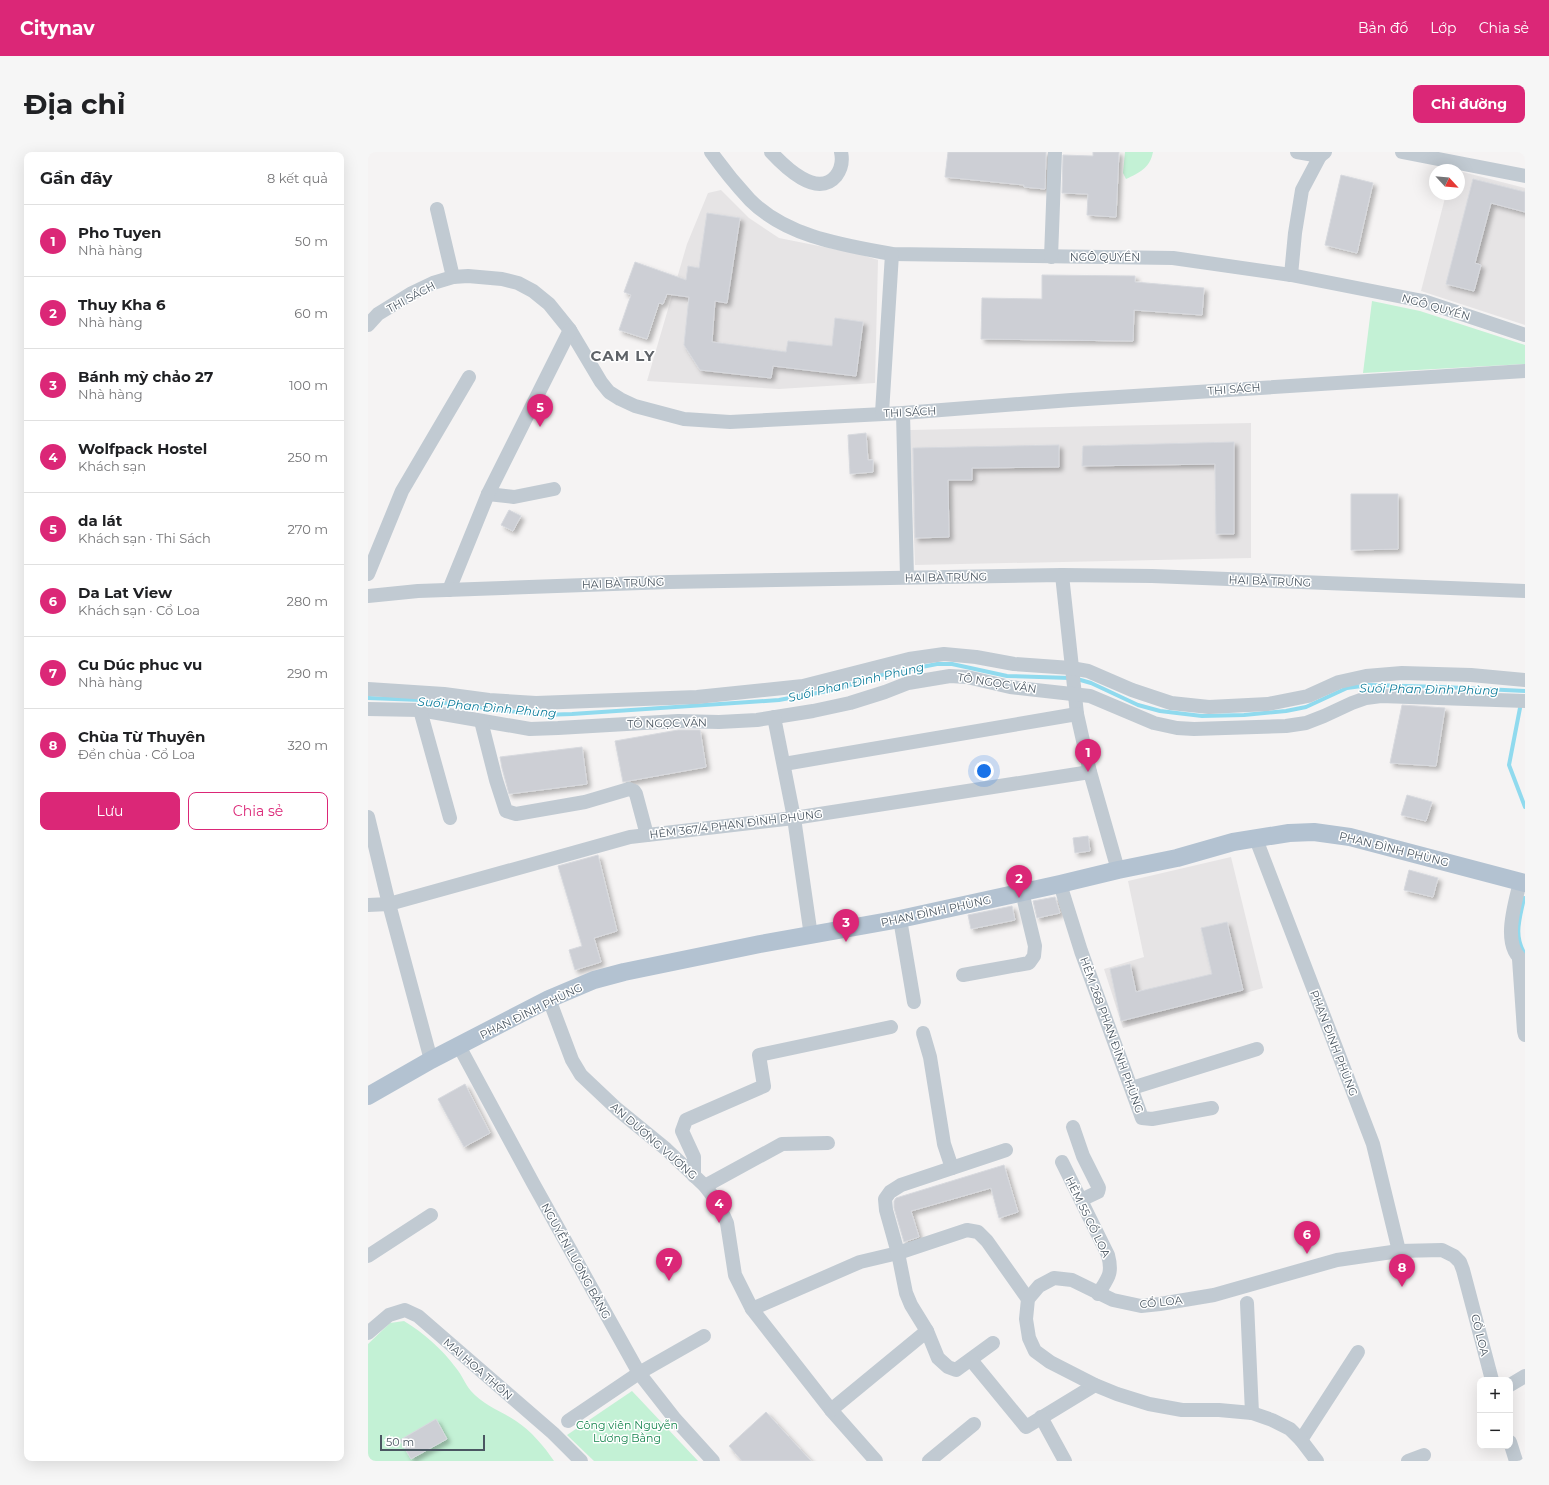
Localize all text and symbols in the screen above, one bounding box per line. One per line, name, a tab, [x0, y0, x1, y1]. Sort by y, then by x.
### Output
text: Citynav	[20, 17, 95, 40]
text: Bản đồ	[1358, 19, 1408, 37]
text: Lớp	[1430, 19, 1457, 37]
text: Chia sẻ	[1479, 19, 1529, 37]
button: Chỉ đường	[1413, 85, 1525, 123]
text: Địa chỉ	[24, 87, 125, 121]
north arrow	[1429, 164, 1465, 200]
text: Gần đây	[40, 168, 112, 188]
text: 8 kết quả	[267, 170, 328, 186]
text: Pho Tuyen	[78, 223, 161, 242]
text: 1	[50, 233, 56, 249]
text: 50 m	[295, 233, 328, 249]
text: Nhà hàng	[78, 242, 143, 258]
street label: NGÔ QUYỀN	[1070, 250, 1140, 264]
street label: THI SÁCH	[384, 278, 438, 316]
street label: NGÔ QUYỀN	[1400, 291, 1472, 323]
text: Thuy Kha 6	[78, 295, 166, 314]
text: 2	[49, 305, 57, 321]
text: 60 m	[294, 305, 328, 321]
text: Nhà hàng	[78, 314, 143, 330]
district label: CAM LY	[591, 346, 655, 365]
text: Bánh mỳ chảo 27	[78, 367, 213, 386]
text: 3	[49, 377, 57, 393]
text: 100 m	[289, 377, 328, 393]
street label: THI SÁCH	[1207, 380, 1261, 398]
text: Nhà hàng	[78, 386, 143, 402]
pin: 5	[527, 394, 553, 427]
street label: THI SÁCH	[883, 404, 937, 420]
text: Wolfpack Hostel	[78, 439, 207, 458]
text: 4	[49, 449, 57, 465]
text: 250 m	[287, 449, 328, 465]
text: Khách sạn	[78, 458, 146, 474]
text: da lát	[78, 511, 122, 530]
text: 5	[49, 521, 57, 537]
text: 270 m	[287, 521, 328, 537]
text: Khách sạn · Thi Sách	[78, 530, 211, 546]
street label: HAI BÀ TRƯNG	[905, 569, 987, 585]
street label: HAI BÀ TRƯNG	[1229, 573, 1311, 589]
street label: HAI BÀ TRƯNG	[582, 575, 664, 591]
text: Da Lat View	[78, 583, 172, 602]
text: 6	[49, 593, 57, 609]
text: 280 m	[287, 593, 328, 609]
text: Khách sạn · Cổ Loa	[78, 602, 200, 618]
text: Cu Dúc phuc vu	[78, 655, 202, 674]
water label: Suối Phan Đình Phùng	[787, 659, 925, 705]
text: 7	[49, 665, 57, 681]
text: 290 m	[287, 665, 328, 681]
street label: TÔ NGỌC VÂN	[957, 670, 1037, 696]
text: Nhà hàng	[78, 674, 143, 690]
water label: Suối Phan Đình Phùng	[1359, 680, 1499, 698]
water label: Suối Phan Đình Phùng	[417, 693, 557, 721]
street label: TÔ NGỌC VÂN	[627, 715, 707, 731]
text: Chùa Từ Thuyên	[78, 727, 205, 746]
text: 8	[49, 737, 57, 753]
text: 320 m	[288, 737, 328, 753]
pin: 1	[1075, 739, 1101, 772]
text: Đền chùa · Cổ Loa	[78, 746, 195, 762]
your location	[974, 761, 994, 781]
button: Lưu	[40, 792, 180, 830]
button: Chia sẻ	[188, 792, 328, 830]
street label: HẺM 367/4 PHAN ĐÌNH PHÙNG	[649, 806, 823, 842]
street label: PHAN ĐÌNH PHÙNG	[1338, 829, 1450, 869]
pin: 2	[1006, 865, 1032, 898]
street label: PHAN ĐÌNH PHÙNG	[879, 892, 993, 930]
pin: 3	[833, 909, 859, 942]
street label: HẺM 268 PHAN ĐÌNH PHÙNG	[1077, 955, 1147, 1115]
street label: PHAN ĐÌNH PHÙNG	[477, 980, 585, 1042]
street label: PHAN ĐINH PHÙNG	[1307, 988, 1361, 1098]
street label: AN DƯƠNG VƯƠNG	[608, 1100, 700, 1182]
street label: HẺM 55 CỔ LOA	[1062, 1174, 1114, 1260]
pin: 4	[706, 1190, 732, 1223]
street label: NGUYỄN LƯƠNG BẰNG	[538, 1201, 614, 1321]
pin: 6	[1294, 1221, 1320, 1254]
pin: 7	[656, 1248, 682, 1281]
pin: 8	[1389, 1254, 1415, 1287]
street label: CỔ LOA	[1139, 1293, 1183, 1311]
street label: CỔ LOA	[1468, 1313, 1492, 1358]
street label: MAI HOA THÔN	[441, 1335, 515, 1403]
map controls	[1477, 1377, 1513, 1449]
button: +	[1477, 1377, 1513, 1413]
button: −	[1477, 1413, 1513, 1449]
park label: Công viên Nguyễn Lương Bằng	[576, 1418, 678, 1445]
scale bar	[380, 1433, 485, 1452]
text: 50 m	[386, 1435, 414, 1449]

